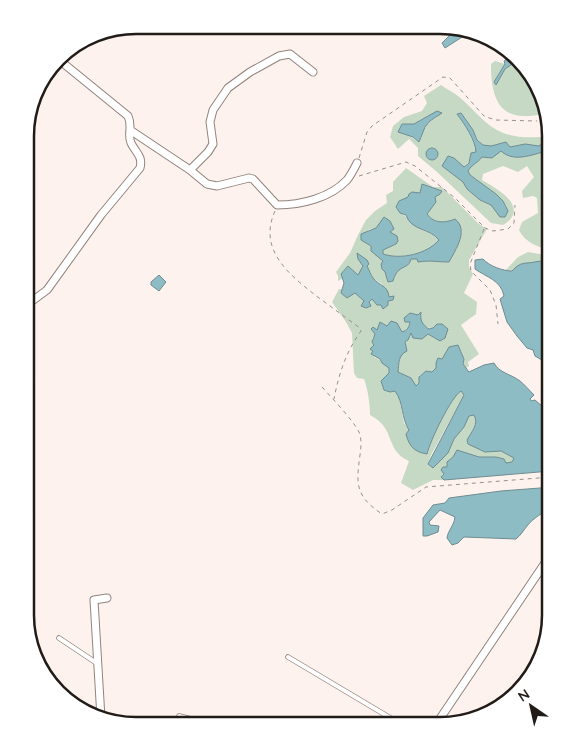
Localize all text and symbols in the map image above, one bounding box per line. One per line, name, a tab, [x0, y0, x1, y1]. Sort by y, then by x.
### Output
north arrow	[506, 681, 556, 731]
text: N	[514, 685, 533, 706]

